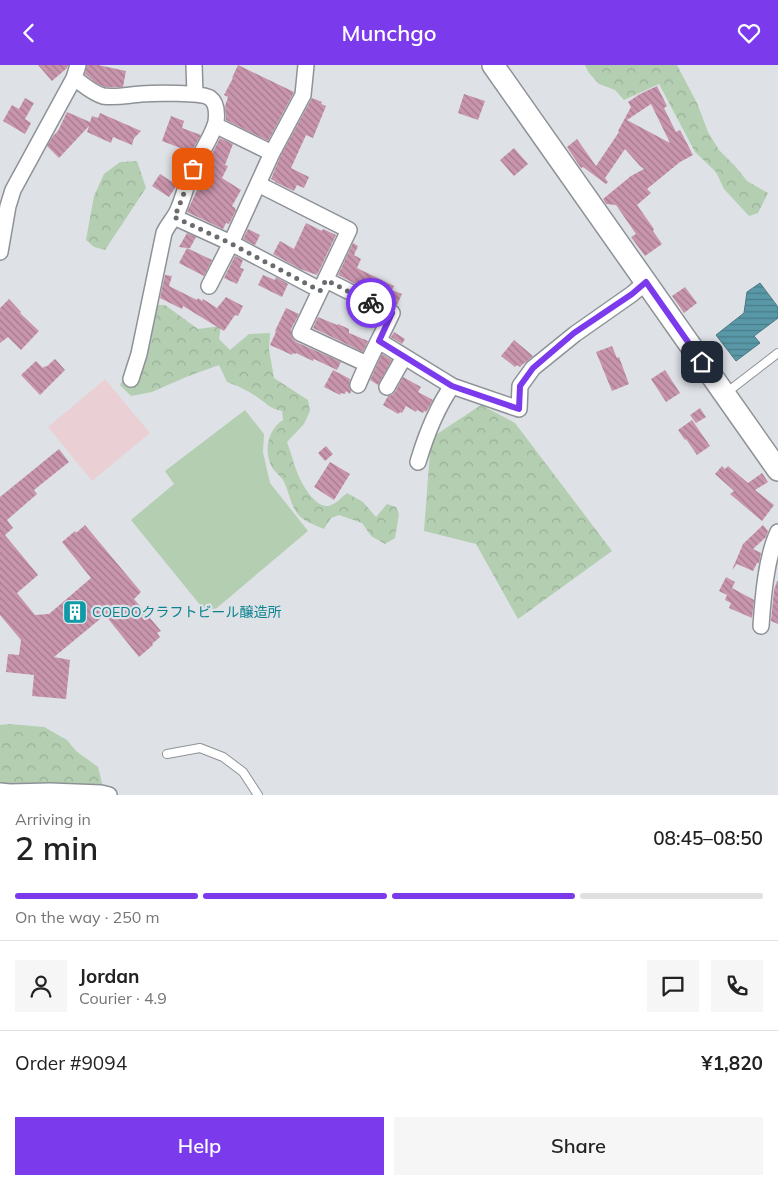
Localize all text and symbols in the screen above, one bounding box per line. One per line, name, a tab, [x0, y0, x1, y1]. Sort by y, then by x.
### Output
icon: back	[15, 19, 43, 47]
text: Munchgo	[341, 19, 437, 47]
icon: heart	[735, 19, 763, 47]
pin	[172, 148, 214, 190]
icon: bag	[179, 155, 207, 183]
courier	[346, 278, 396, 328]
icon: bike	[357, 289, 385, 317]
pin	[681, 341, 723, 383]
icon: home	[688, 348, 716, 376]
building icon: COEDOクラフトビール醸造所	[62, 599, 88, 625]
place label: COEDOクラフトビール醸造所	[92, 603, 282, 621]
text: Arriving in	[15, 809, 91, 829]
text: 08:45–08:50	[653, 826, 763, 850]
text: 2 min	[15, 828, 98, 868]
text: On the way · 250 m	[15, 907, 160, 927]
button: person	[15, 960, 67, 1012]
button: chat	[647, 960, 699, 1012]
button: phone	[711, 960, 763, 1012]
text: Jordan	[79, 964, 139, 988]
text: Courier · 4.9	[79, 988, 167, 1008]
text: Order #9094	[15, 1051, 127, 1075]
text: ¥1,820	[701, 1051, 763, 1075]
button: Help	[15, 1117, 384, 1175]
button: Share	[394, 1117, 763, 1175]

